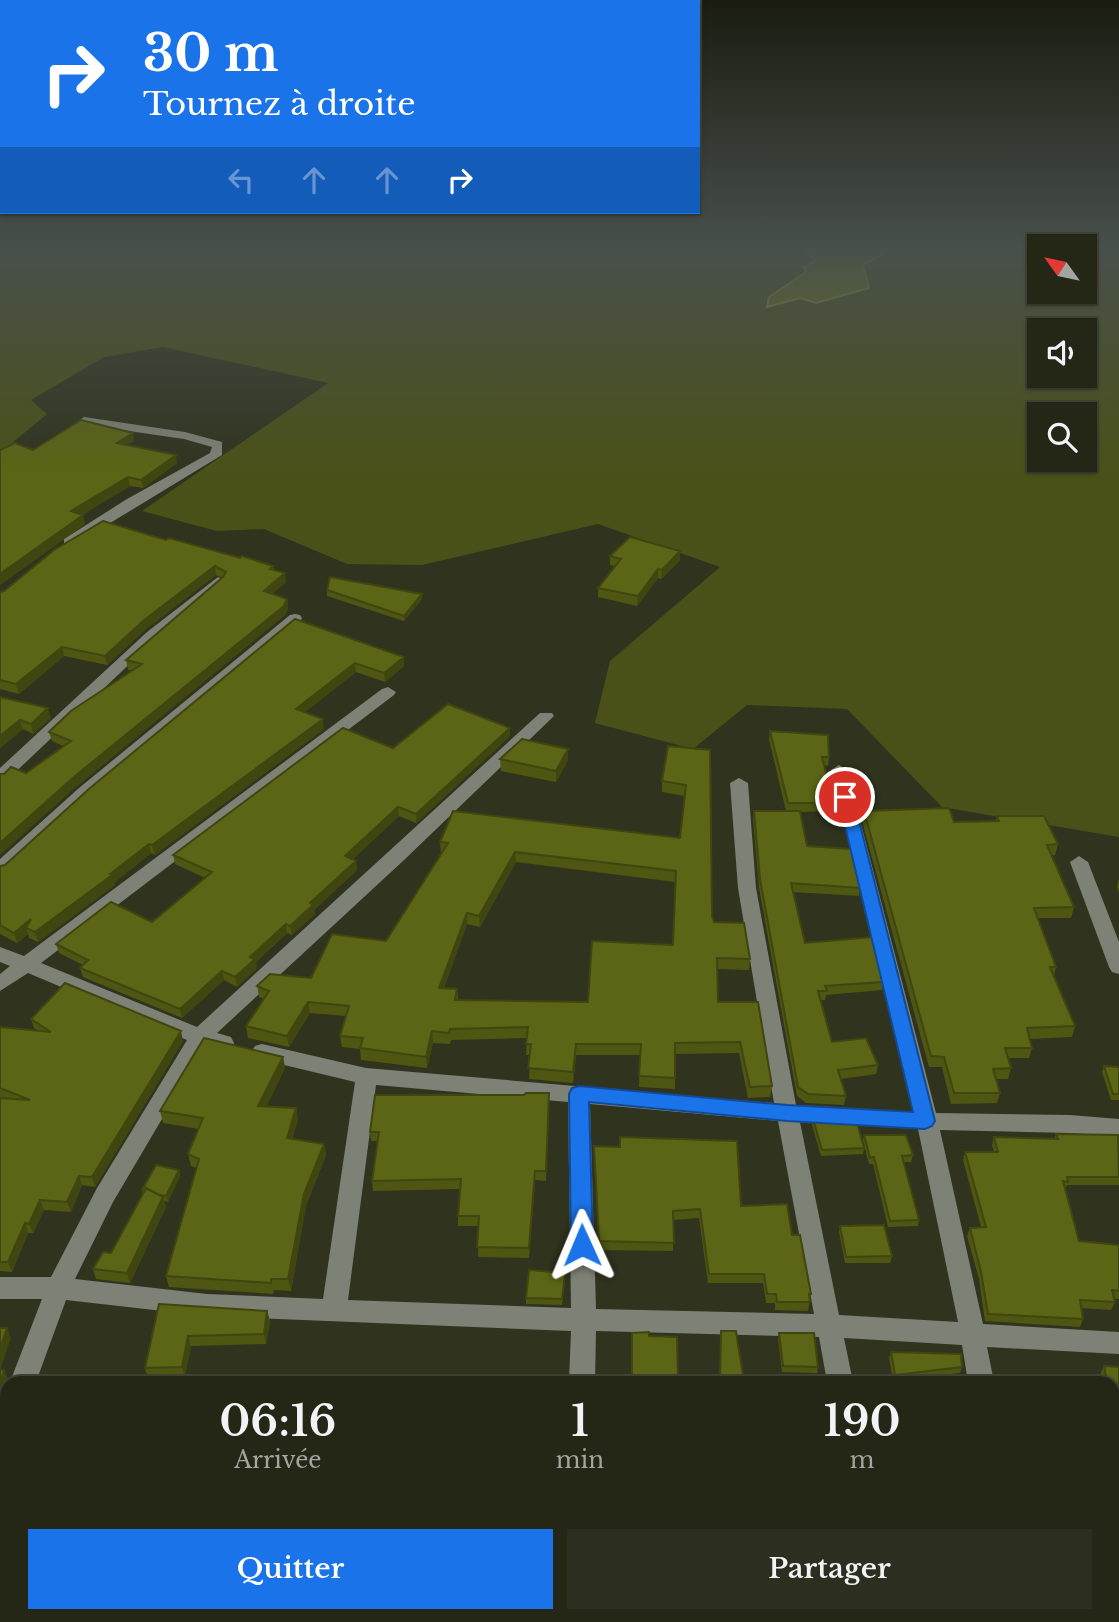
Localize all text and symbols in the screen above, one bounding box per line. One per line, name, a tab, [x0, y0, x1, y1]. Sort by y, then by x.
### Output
text: 30 m	[143, 23, 278, 84]
icon: right	[28, 28, 119, 119]
text: Tournez à droite	[143, 84, 416, 124]
icon: left	[222, 161, 260, 199]
icon: ahead	[295, 161, 333, 199]
icon: ahead	[368, 161, 406, 199]
icon: right	[441, 161, 479, 199]
north arrow	[1027, 234, 1097, 304]
map controls	[1027, 234, 1097, 472]
button: sound	[1027, 318, 1097, 388]
button: search	[1027, 402, 1097, 472]
pin	[815, 767, 875, 827]
icon: arrive	[826, 778, 864, 816]
position arrow	[545, 1208, 619, 1282]
text: 06:16	[219, 1395, 337, 1447]
text: 1	[571, 1395, 589, 1447]
text: 190	[823, 1395, 901, 1447]
text: Arrivée	[234, 1446, 322, 1474]
text: min	[556, 1446, 604, 1474]
text: m	[850, 1446, 874, 1474]
button: Quitter	[28, 1529, 553, 1609]
button: Partager	[567, 1529, 1092, 1609]

